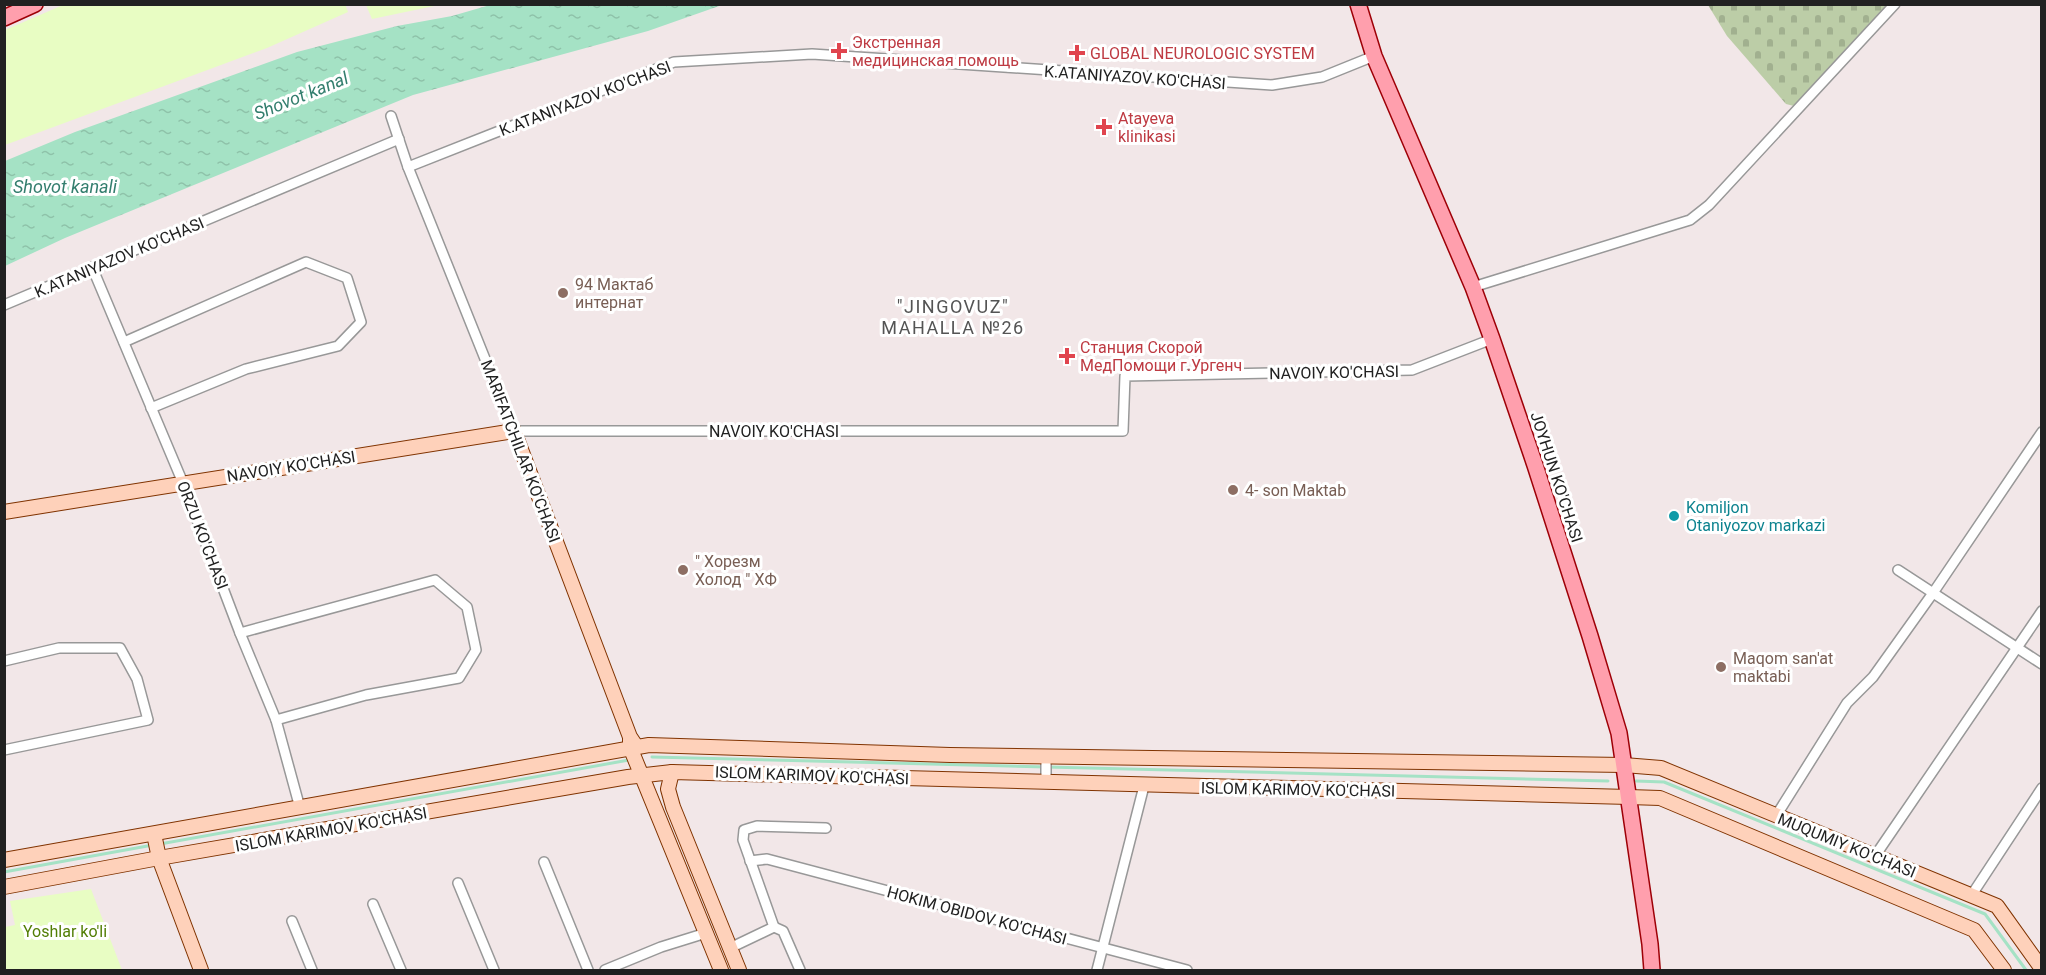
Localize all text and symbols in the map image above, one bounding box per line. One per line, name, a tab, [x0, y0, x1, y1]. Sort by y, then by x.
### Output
place label: Экстренная медицинская помощь	[852, 33, 1019, 70]
marker: Экстренная медицинская помощь	[830, 42, 848, 60]
marker: GLOBAL NEUROLOGIC SYSTEM	[1068, 44, 1086, 62]
place label: GLOBAL NEUROLOGIC SYSTEM	[1090, 44, 1315, 63]
street label: K.ATANIYAZOV KO'CHASI	[497, 57, 674, 140]
street label: K.ATANIYAZOV KO'CHASI	[1043, 62, 1226, 93]
water label: Shovot kanal	[251, 67, 352, 124]
place label: Atayeva klinikasi	[1118, 109, 1176, 146]
marker: Atayeva klinikasi	[1095, 118, 1113, 136]
water label: Shovot kanali	[13, 176, 118, 197]
street label: K.ATANIYAZOV KO'CHASI	[32, 213, 207, 302]
place label: 94 Мактаб интернат	[575, 275, 654, 312]
marker: 94 Мактаб интернат	[556, 286, 570, 300]
district label: "JINGOVUZ" MAHALLA №26	[881, 296, 1025, 338]
place label: Станция Скорой МедПомощи г.Ургенч	[1080, 338, 1242, 375]
marker: Станция Скорой МедПомощи г.Ургенч	[1058, 347, 1076, 365]
street label: MARIFATCHILAR KO'CHASI	[477, 357, 564, 545]
street label: NAVOIY KO'CHASI	[1269, 362, 1399, 383]
street label: JOYHUN KO'CHASI	[1526, 409, 1587, 545]
street label: NAVOIY KO'CHASI	[709, 422, 839, 441]
street label: NAVOIY KO'CHASI	[225, 447, 357, 486]
street label: ORZU KO'CHASI	[173, 478, 232, 592]
place label: 4- son Maktab	[1245, 481, 1346, 500]
marker: 4- son Maktab	[1226, 483, 1240, 497]
place label: Komiljon Otaniyozov markazi	[1686, 498, 1825, 535]
marker: Komiljon Otaniyozov markazi	[1667, 509, 1681, 523]
place label: " Хорезм Холод " ХФ	[695, 552, 777, 589]
marker: " Хорезм Холод " ХФ	[676, 563, 690, 577]
place label: Maqom san'at maktabi	[1733, 649, 1833, 686]
marker: Maqom san'at maktabi	[1714, 660, 1728, 674]
street label: ISLOM KARIMOV KO'CHASI	[714, 763, 909, 788]
street label: ISLOM KARIMOV KO'CHASI	[1201, 778, 1395, 801]
street label: ISLOM KARIMOV KO'CHASI	[234, 803, 428, 856]
street label: MUQUMIY KO'CHASI	[1775, 809, 1919, 882]
street label: HOKIM OBIDOV KO'CHASI	[885, 882, 1069, 949]
park label: Yoshlar ko'li	[23, 922, 107, 941]

